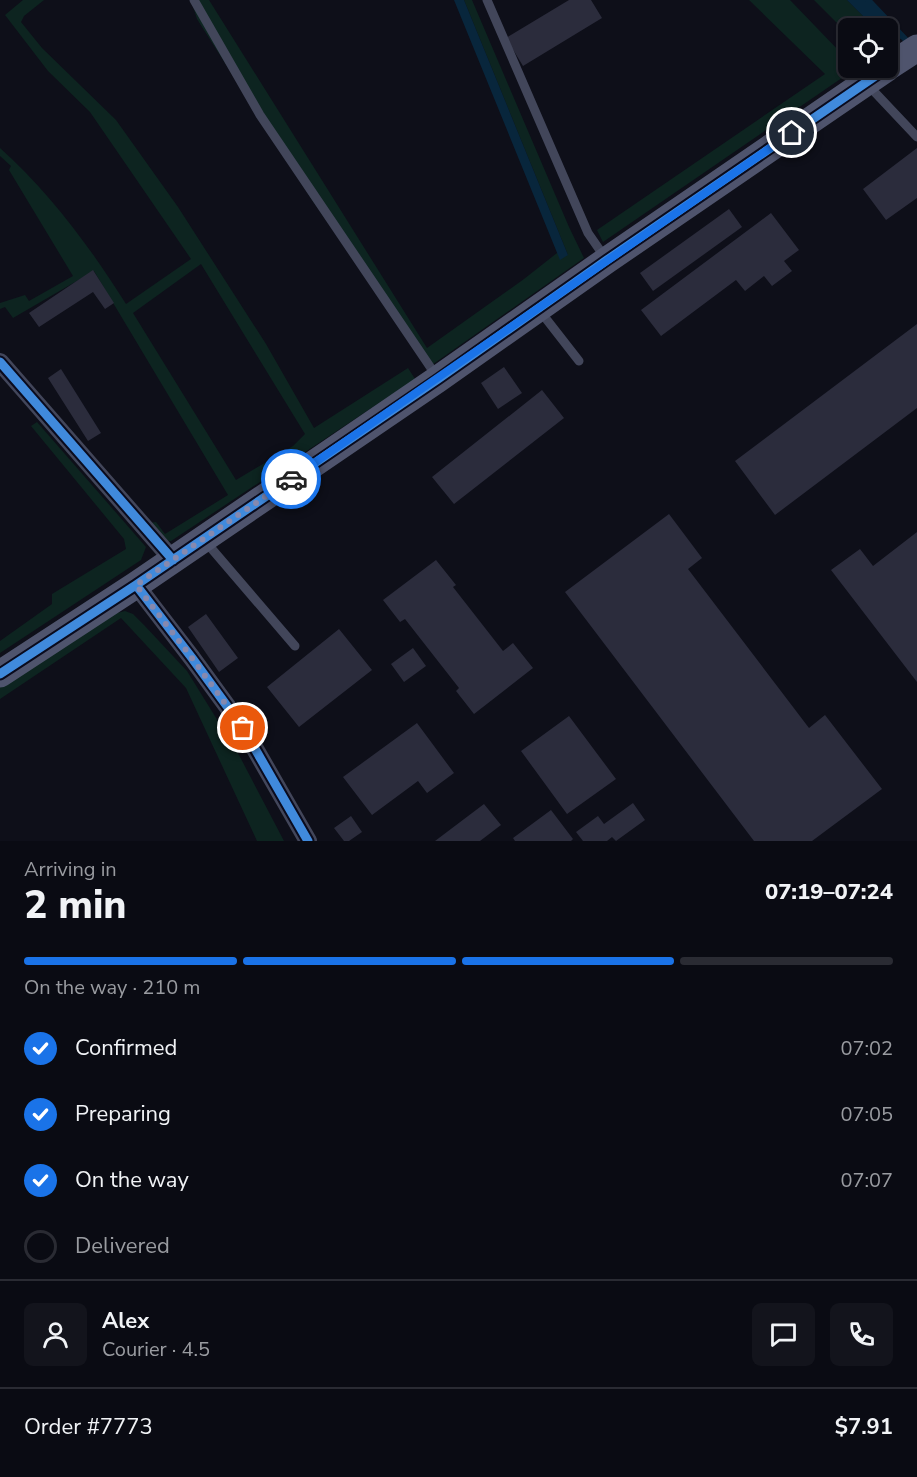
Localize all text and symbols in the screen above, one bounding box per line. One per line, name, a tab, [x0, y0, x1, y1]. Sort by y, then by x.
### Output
map controls	[838, 18, 898, 78]
button: locate	[838, 18, 898, 78]
pin	[766, 107, 817, 158]
icon: home	[775, 116, 808, 149]
courier	[261, 449, 321, 509]
icon: car	[275, 463, 308, 496]
pin	[217, 702, 268, 753]
icon: bag	[226, 711, 259, 744]
text: Arriving in	[24, 856, 117, 883]
text: 07:19–07:24	[765, 877, 893, 907]
text: 2 min	[24, 879, 127, 932]
text: On the way · 210 m	[24, 974, 200, 1001]
icon: check	[24, 1032, 57, 1065]
text: Confirmed	[75, 1033, 177, 1063]
text: 07:02	[840, 1035, 893, 1062]
icon: check	[24, 1098, 57, 1131]
text: Preparing	[75, 1099, 171, 1129]
text: 07:05	[840, 1101, 893, 1128]
icon: check	[24, 1164, 57, 1197]
text: On the way	[75, 1165, 189, 1195]
text: 07:07	[840, 1167, 893, 1194]
text: Delivered	[75, 1231, 170, 1261]
button: person	[24, 1303, 87, 1366]
button: chat	[752, 1303, 815, 1366]
button: phone	[830, 1303, 893, 1366]
text: Alex	[102, 1306, 149, 1336]
text: Courier · 4.5	[102, 1336, 210, 1363]
text: Order #7773	[24, 1412, 153, 1442]
text: $7.91	[835, 1412, 893, 1442]

